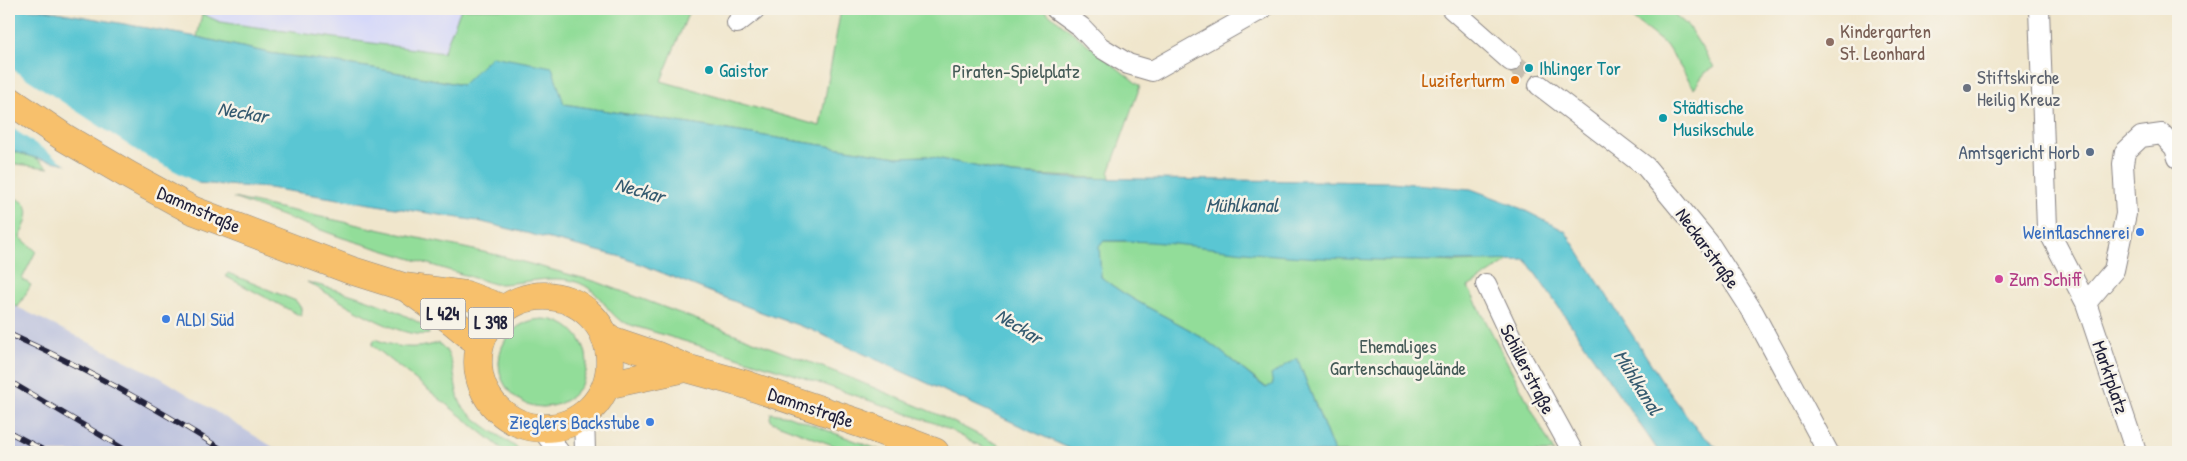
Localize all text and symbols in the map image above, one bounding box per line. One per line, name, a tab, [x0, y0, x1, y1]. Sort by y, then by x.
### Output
place label: Kindergarten St. Leonhard	[1840, 18, 1931, 66]
marker: Kindergarten St. Leonhard	[1824, 36, 1836, 48]
place label: Ihlinger Tor	[1539, 55, 1622, 81]
place label: Gaistor	[719, 57, 769, 83]
park label: Piraten-Spielplatz	[952, 58, 1080, 84]
marker: Ihlinger Tor	[1523, 62, 1535, 74]
marker: Gaistor	[703, 64, 715, 76]
place label: Stiftskirche Heilig Kreuz	[1977, 64, 2060, 112]
place label: Luziferturm	[1422, 67, 1505, 93]
marker: Luziferturm	[1509, 74, 1521, 86]
marker: Stiftskirche Heilig Kreuz	[1961, 82, 1973, 94]
water label: Neckar	[216, 94, 272, 130]
place label: Städtische Musikschule	[1673, 94, 1755, 142]
marker: Städtische Musikschule	[1657, 112, 1669, 124]
place label: Amtsgericht Horb	[1958, 139, 2080, 165]
marker: Amtsgericht Horb	[2084, 146, 2096, 158]
water label: Neckar	[612, 170, 670, 210]
street label: Dammstraße	[153, 179, 245, 239]
water label: Mühlkanal	[1206, 191, 1280, 218]
street label: Neckarstraße	[1670, 202, 1746, 294]
place label: Weinflaschnerei	[2023, 219, 2130, 245]
marker: Weinflaschnerei	[2134, 226, 2146, 238]
place label: Zum Schiff	[2009, 266, 2082, 292]
marker: Zum Schiff	[1993, 273, 2005, 285]
road number: L 424	[420, 298, 466, 329]
water label: Neckar	[991, 301, 1050, 352]
place label: ALDI Süd	[176, 306, 235, 332]
road number: L 398	[468, 307, 514, 338]
marker: ALDI Süd	[160, 313, 172, 325]
street label: Schillerstraße	[1494, 320, 1562, 419]
park label: Ehemaliges Gartenschaugelände	[1330, 333, 1467, 381]
street label: Marktplatz	[2086, 337, 2136, 417]
water label: Mühlkanal	[1608, 344, 1670, 421]
street label: Dammstraße	[765, 380, 858, 434]
place label: Zieglers Backstube	[509, 409, 640, 435]
marker: Zieglers Backstube	[644, 416, 656, 428]

